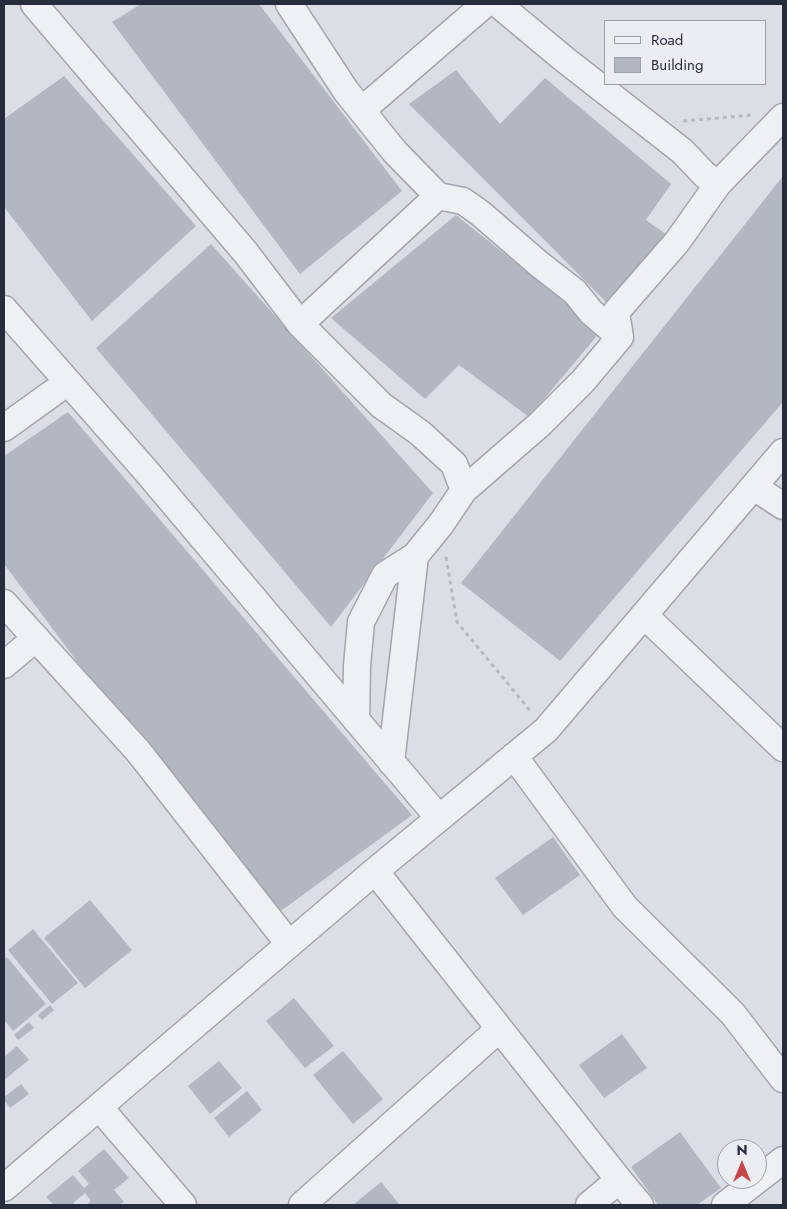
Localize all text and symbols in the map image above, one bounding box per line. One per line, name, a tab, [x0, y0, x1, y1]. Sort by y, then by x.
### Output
legend	[604, 20, 767, 85]
text: Road	[651, 29, 683, 51]
text: Building	[651, 54, 703, 76]
north arrow	[717, 1139, 767, 1189]
text: N	[736, 1140, 748, 1160]

